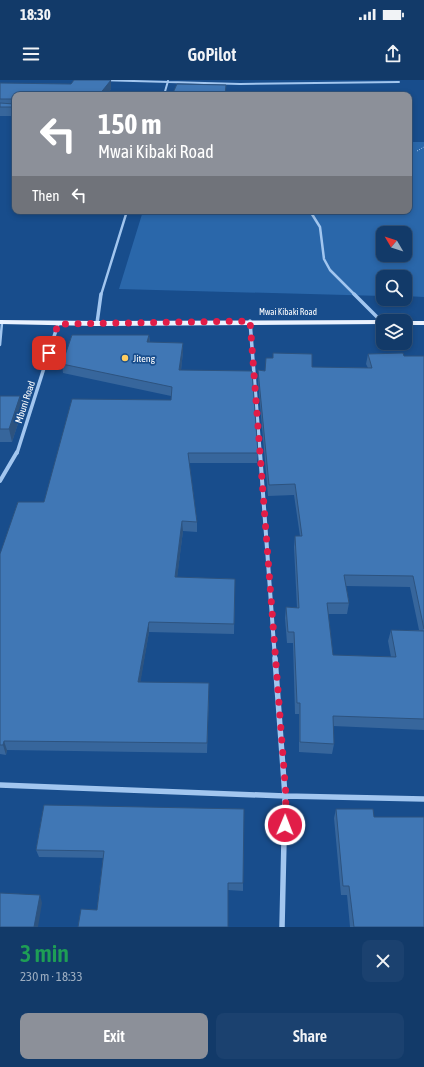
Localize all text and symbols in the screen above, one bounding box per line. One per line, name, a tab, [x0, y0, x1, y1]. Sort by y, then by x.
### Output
text: 18:30	[20, 6, 51, 23]
icon: menu	[20, 43, 42, 65]
icon: share	[382, 43, 404, 65]
text: GoPilot	[188, 44, 236, 65]
icon: left	[32, 108, 84, 160]
text: 150 m	[98, 108, 161, 140]
text: Mwai Kibaki Road	[98, 141, 214, 162]
icon: left	[68, 184, 90, 206]
text: Then	[32, 187, 60, 204]
north arrow	[376, 226, 412, 262]
map controls	[376, 226, 412, 350]
button: search	[376, 270, 412, 306]
street label: Mwai Kibaki Road	[259, 307, 317, 317]
button: layers	[376, 314, 412, 350]
pin	[32, 336, 66, 370]
icon: arrive	[38, 342, 60, 364]
marker: Jiteng	[120, 353, 130, 363]
place label: Jiteng	[133, 353, 156, 364]
street label: Mbuni Road	[13, 379, 37, 425]
position arrow	[264, 804, 306, 846]
text: 3 min	[20, 940, 69, 967]
button: close	[362, 940, 404, 982]
text: 230 m · 18:33	[20, 969, 83, 984]
button: Exit	[20, 1013, 208, 1059]
button: Share	[216, 1013, 404, 1059]

